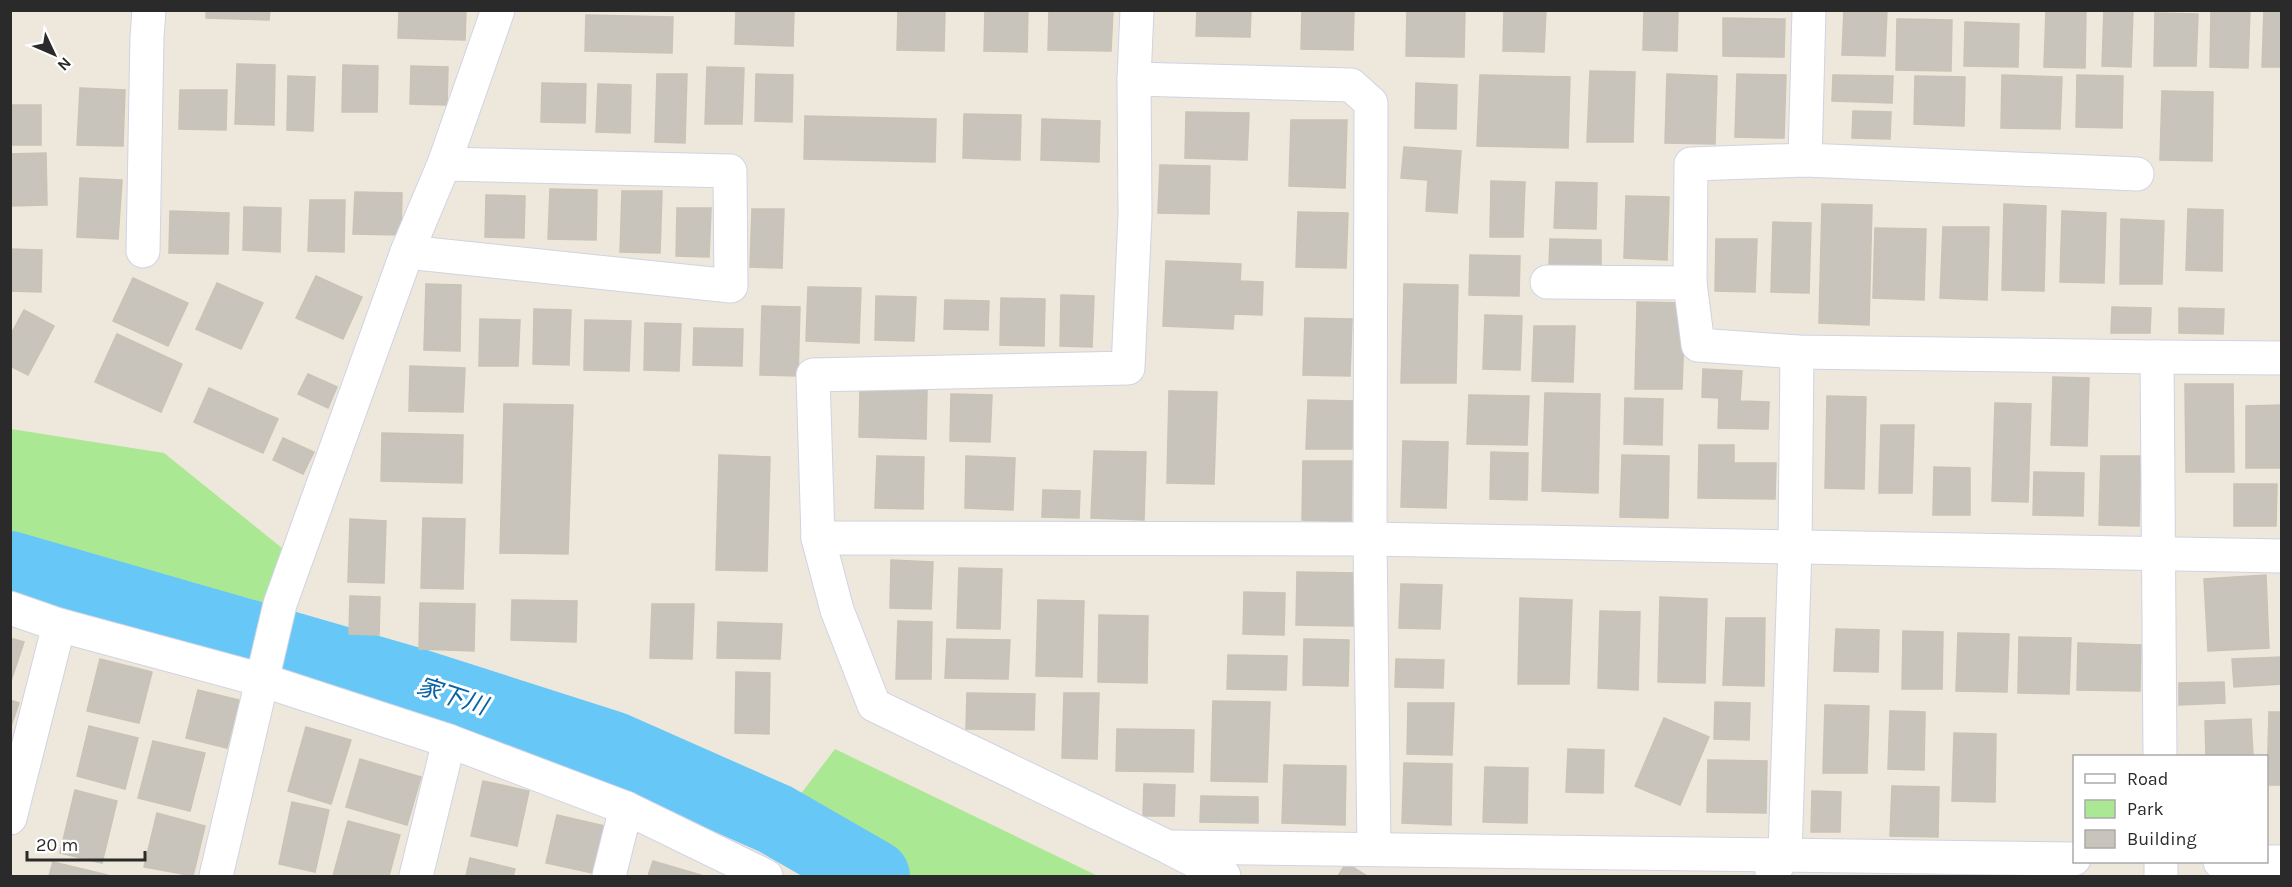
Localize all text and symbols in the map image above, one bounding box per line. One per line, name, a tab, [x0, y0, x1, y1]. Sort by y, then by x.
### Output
north arrow	[24, 24, 84, 84]
text: N	[54, 53, 75, 75]
water label: 家下川	[413, 672, 493, 721]
legend	[2073, 755, 2268, 863]
text: Road	[2127, 768, 2168, 790]
text: Park	[2127, 798, 2164, 820]
scale bar	[27, 824, 146, 862]
text: Building	[2127, 828, 2197, 850]
text: 20 m	[36, 834, 78, 856]

